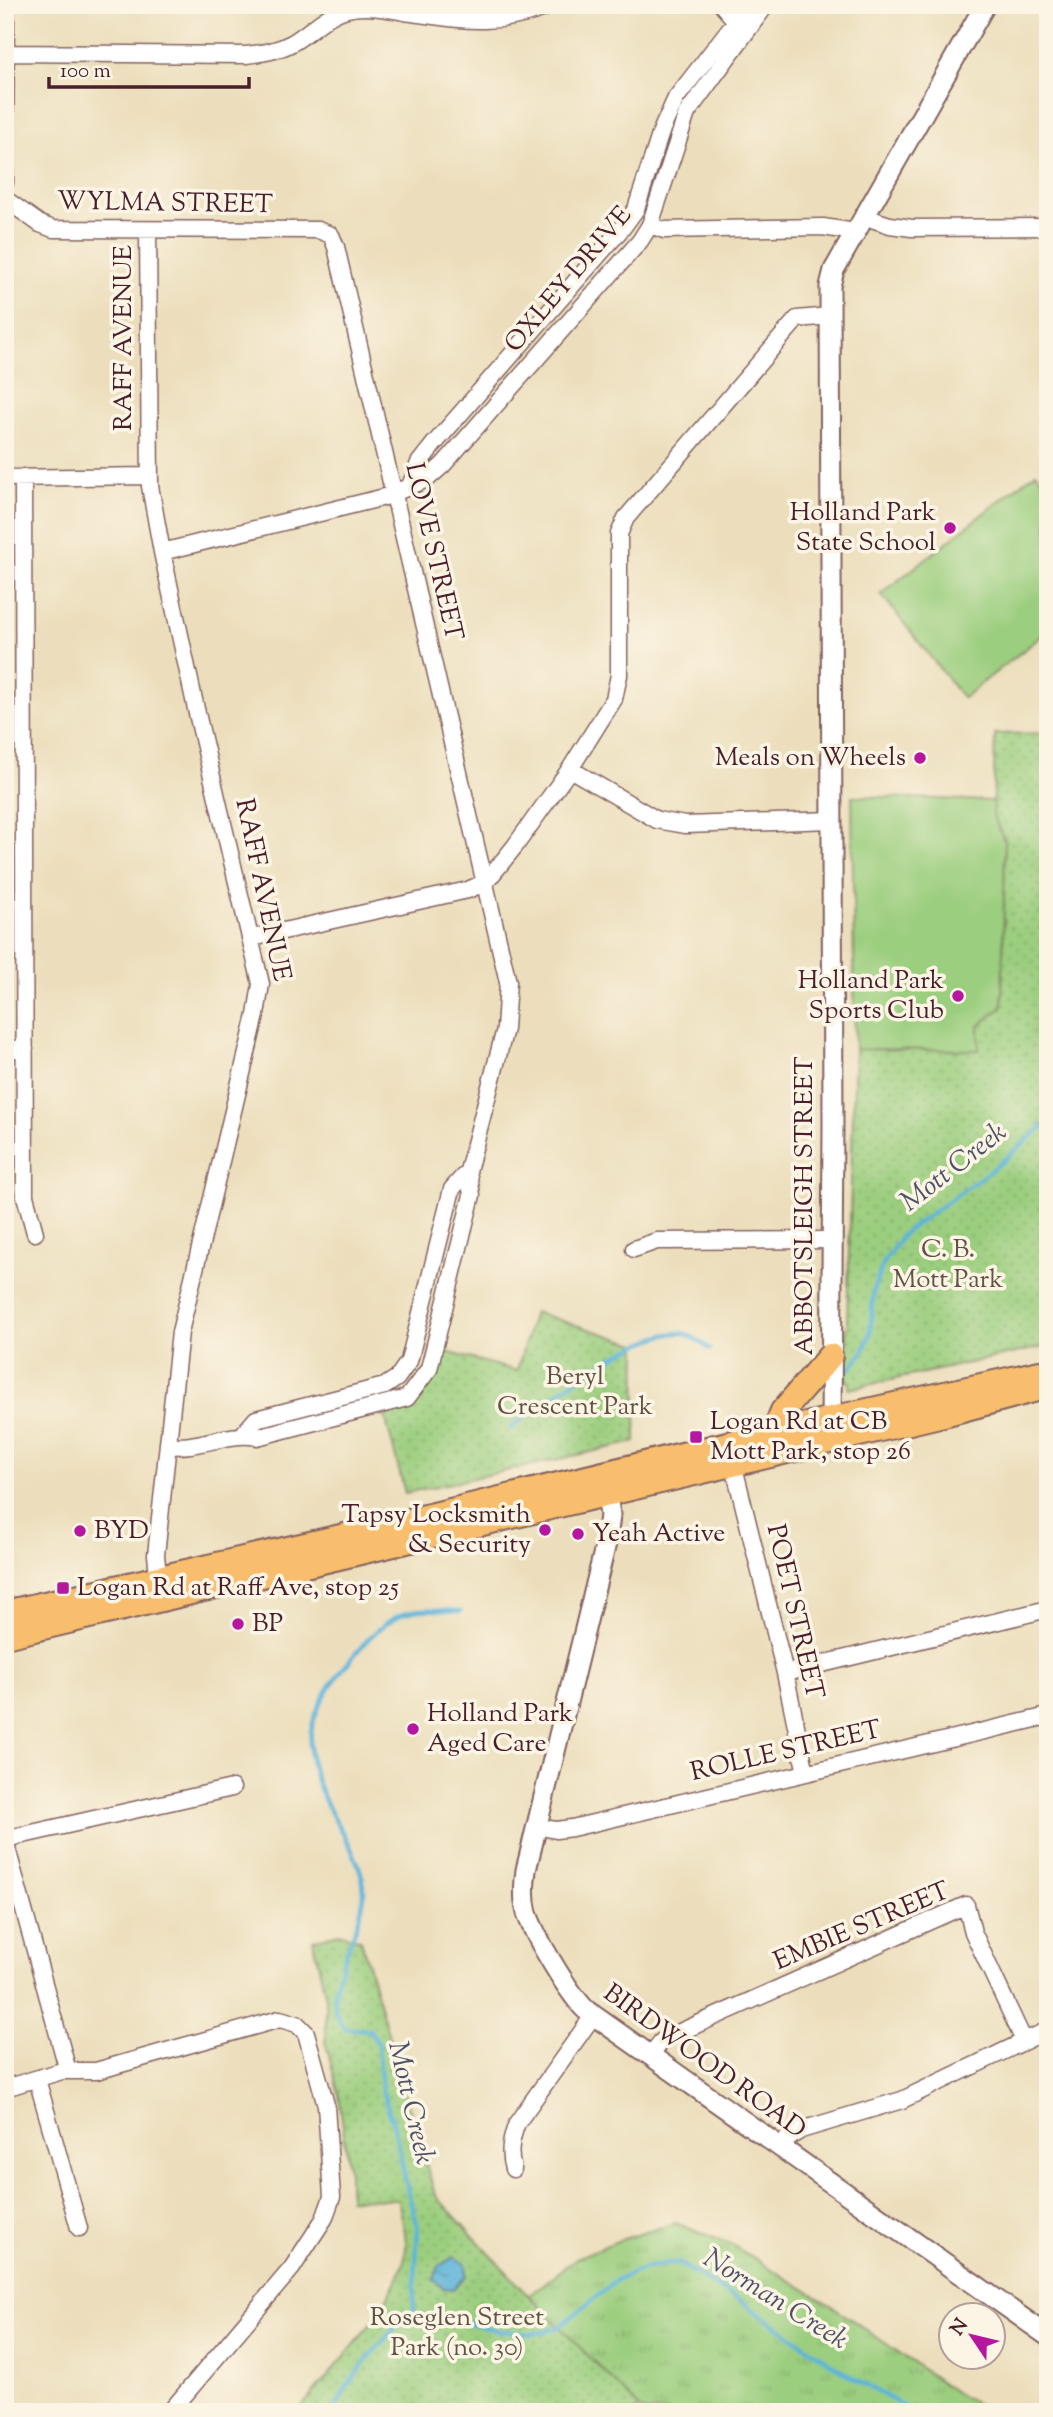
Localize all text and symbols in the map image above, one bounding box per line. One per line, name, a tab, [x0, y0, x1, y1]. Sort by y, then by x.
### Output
scale bar	[49, 46, 248, 90]
text: 100 m	[60, 57, 111, 87]
street label: WYLMA STREET	[57, 184, 273, 224]
street label: OXLEY DRIVE	[497, 199, 641, 361]
street label: RAFF AVENUE	[106, 245, 143, 431]
street label: LOVE STREET	[395, 459, 471, 645]
place label: Holland Park State School	[790, 495, 936, 562]
marker: Holland Park State School	[942, 520, 958, 536]
place label: Meals on Wheels	[715, 740, 906, 777]
marker: Meals on Wheels	[912, 750, 928, 766]
street label: RAFF AVENUE	[225, 795, 299, 985]
place label: Holland Park Sports Club	[798, 963, 944, 1030]
marker: Holland Park Sports Club	[950, 988, 966, 1004]
street label: ABBOTSLEIGH STREET	[787, 1056, 824, 1356]
water label: Mott Creek	[892, 1113, 1016, 1222]
park label: C. B. Mott Park	[893, 1232, 1003, 1299]
park label: Beryl Crescent Park	[497, 1359, 653, 1426]
place label: Logan Rd at CB Mott Park, stop 26	[710, 1404, 911, 1471]
marker: Logan Rd at CB Mott Park, stop 26	[688, 1429, 704, 1445]
place label: Tapsy Locksmith & Security	[341, 1497, 531, 1564]
place label: BYD	[94, 1513, 149, 1550]
place label: Yeah Active	[592, 1516, 725, 1553]
street label: POET STREET	[756, 1521, 832, 1703]
marker: Tapsy Locksmith & Security	[537, 1522, 553, 1538]
marker: BYD	[72, 1523, 88, 1539]
marker: Yeah Active	[570, 1526, 586, 1542]
place label: Logan Rd at Raff Ave, stop 25	[77, 1570, 399, 1607]
marker: Logan Rd at Raff Ave, stop 25	[55, 1580, 71, 1596]
place label: BP	[252, 1606, 283, 1643]
marker: BP	[230, 1616, 246, 1632]
place label: Holland Park Aged Care	[427, 1696, 573, 1763]
street label: ROLLE STREET	[687, 1712, 885, 1792]
marker: Holland Park Aged Care	[405, 1721, 421, 1737]
street label: EMBIE STREET	[768, 1873, 956, 1981]
street label: BIRDWOOD ROAD	[595, 1976, 813, 2148]
water label: Mott Creek	[376, 2037, 444, 2169]
water label: Norman Creek	[695, 2240, 855, 2361]
park label: Roseglen Street Park (no. 30)	[370, 2300, 544, 2367]
north arrow	[937, 2302, 1007, 2372]
text: N	[945, 2314, 976, 2342]

